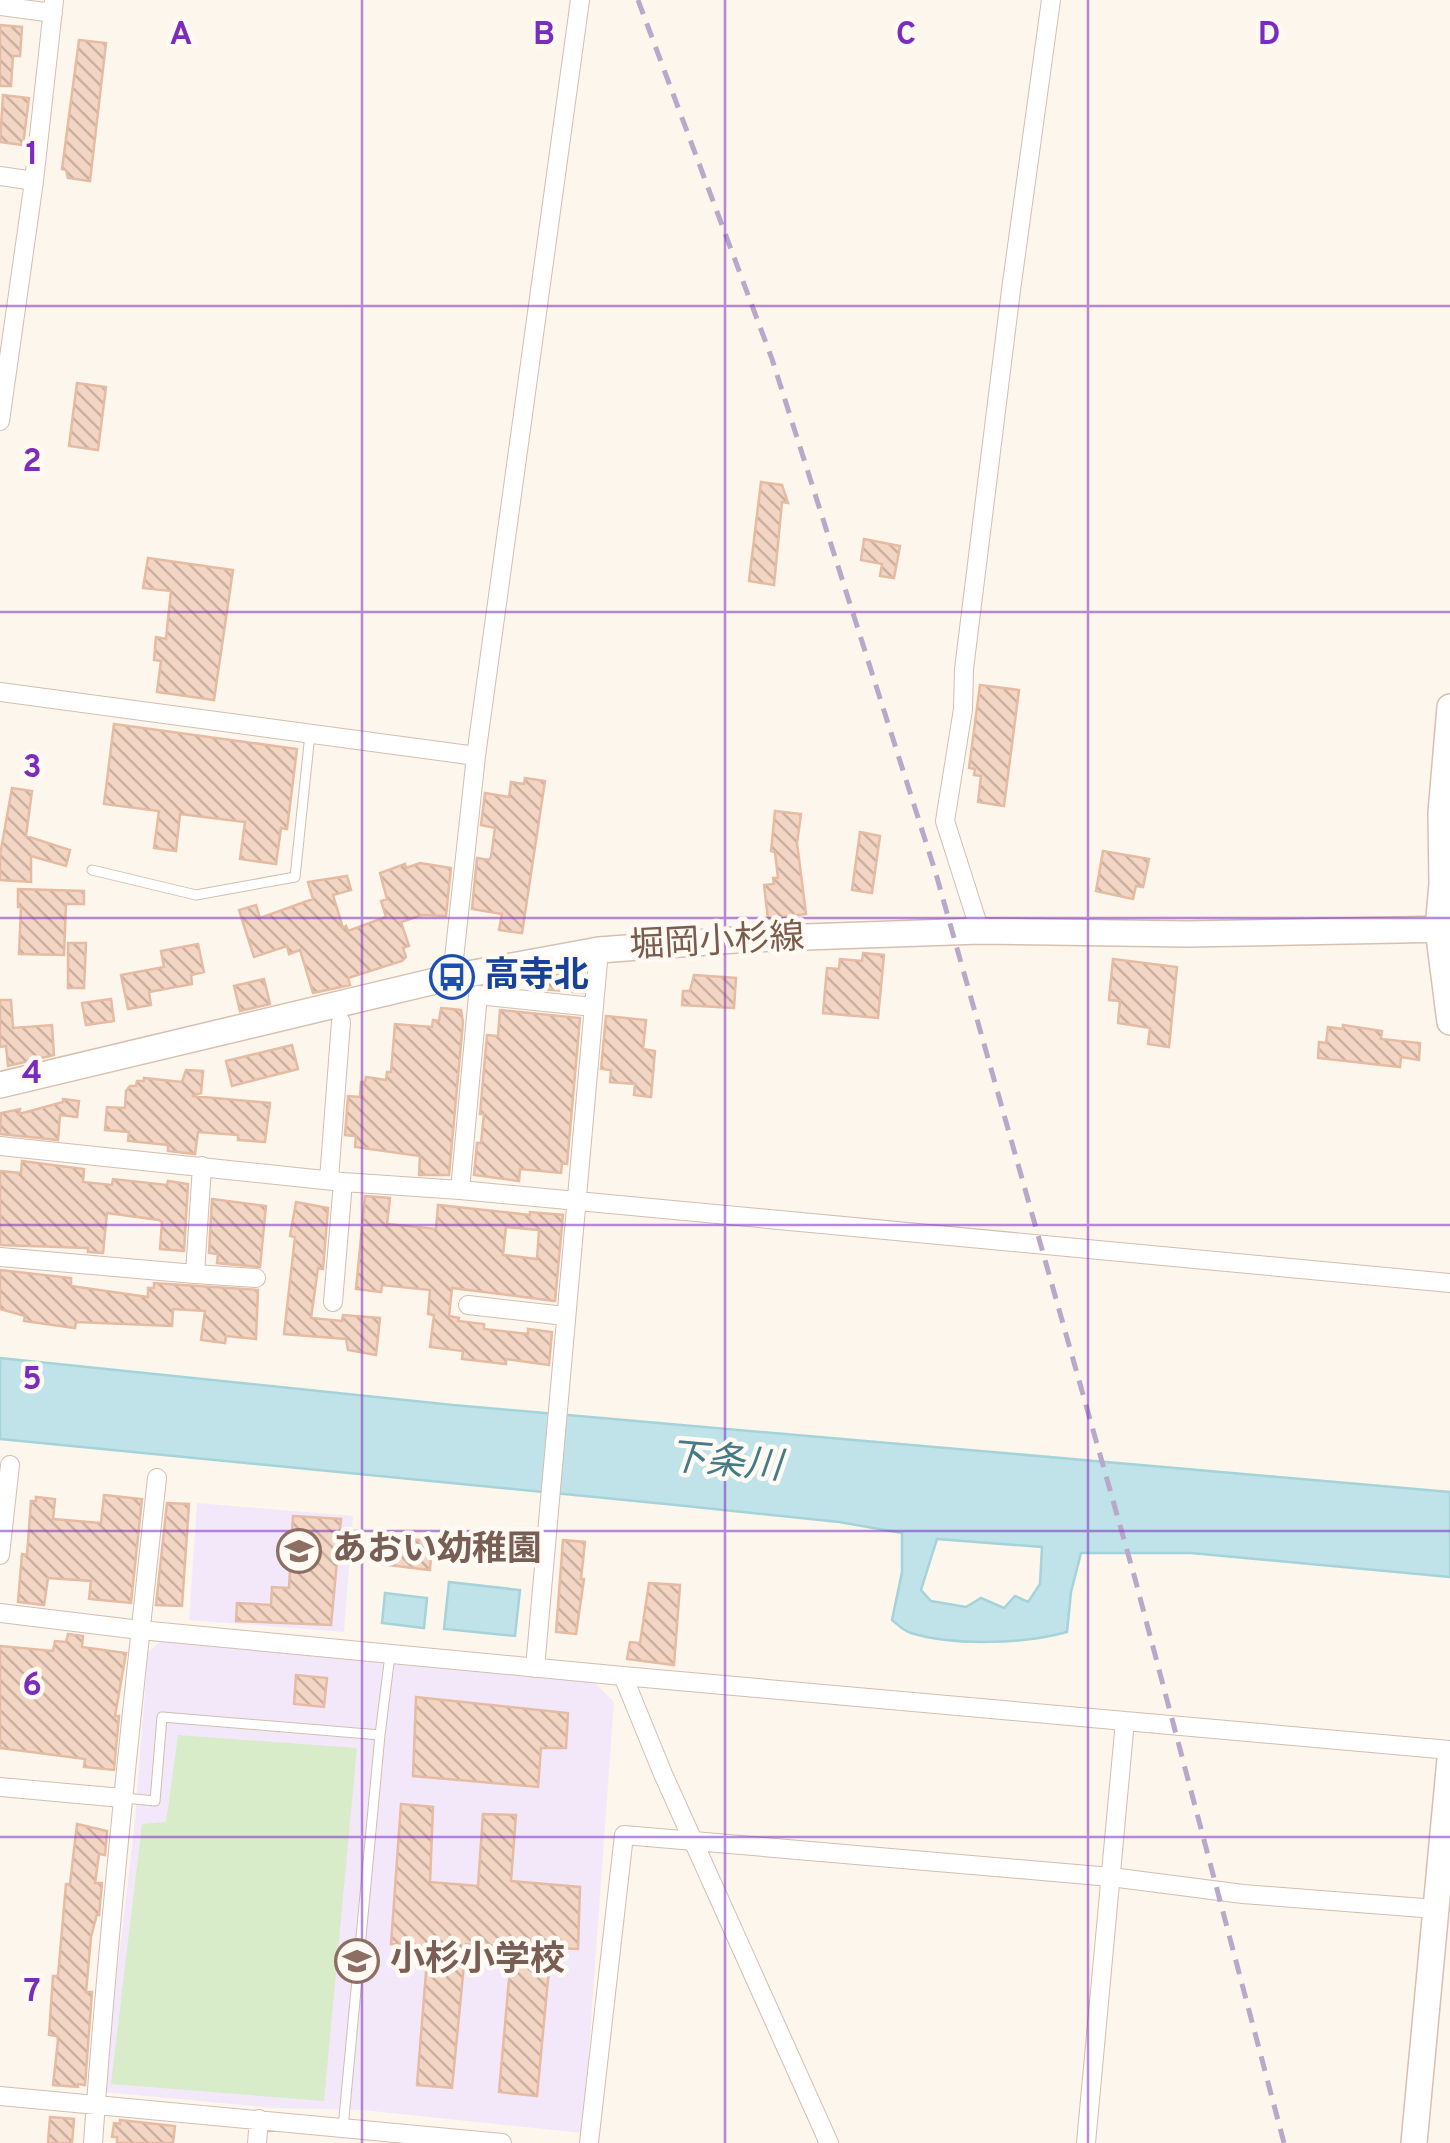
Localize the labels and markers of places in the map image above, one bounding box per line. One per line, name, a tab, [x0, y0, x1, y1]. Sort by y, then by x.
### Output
bus stop icon: 高寺北	[429, 954, 475, 1000]
place label: 高寺北	[484, 955, 589, 999]
school or university icon: あおい幼稚園	[276, 1528, 322, 1574]
place label: あおい幼稚園	[332, 1529, 542, 1573]
school or university icon: 小杉小学校	[334, 1938, 380, 1984]
place label: 小杉小学校	[390, 1939, 565, 1983]

